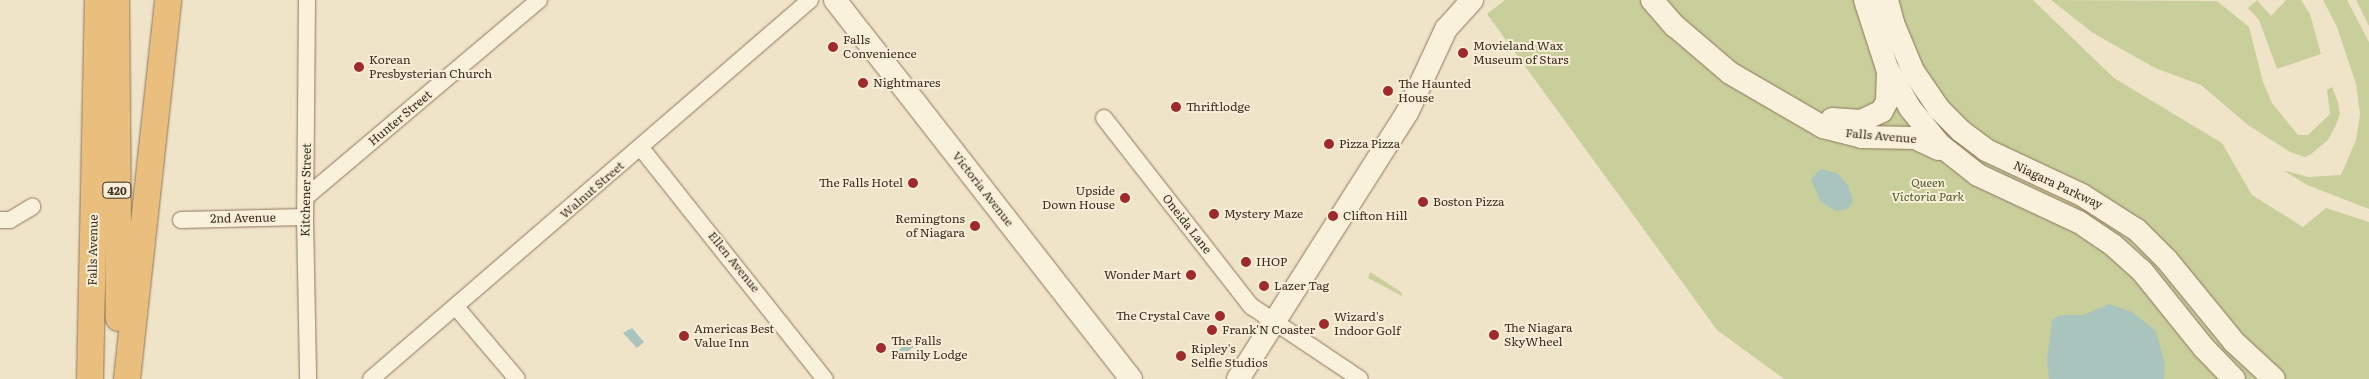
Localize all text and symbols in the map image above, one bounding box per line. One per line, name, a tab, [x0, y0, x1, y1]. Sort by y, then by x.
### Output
place label: Falls Convenience	[843, 33, 917, 61]
place label: Movieland Wax Museum of Stars	[1473, 39, 1569, 67]
marker: Falls Convenience	[827, 41, 839, 53]
marker: Movieland Wax Museum of Stars	[1457, 47, 1469, 59]
place label: Korean Presbysterian Church	[369, 53, 492, 81]
marker: Korean Presbysterian Church	[353, 61, 365, 73]
place label: Nightmares	[873, 76, 940, 90]
marker: Nightmares	[857, 77, 869, 89]
place label: The Haunted House	[1398, 77, 1471, 105]
marker: The Haunted House	[1382, 85, 1394, 97]
street label: Hunter Street	[365, 87, 435, 149]
place label: Thriftlodge	[1186, 100, 1250, 114]
marker: Thriftlodge	[1170, 101, 1182, 113]
street label: Falls Avenue	[1845, 126, 1917, 146]
place label: Pizza Pizza	[1339, 137, 1400, 151]
marker: Pizza Pizza	[1323, 138, 1335, 150]
street label: Kitchener Street	[298, 143, 314, 237]
street label: Victoria Avenue	[949, 149, 1017, 229]
street label: Walnut Street	[557, 158, 627, 222]
street label: Niagara Parkway	[2011, 158, 2105, 212]
place label: The Falls Hotel	[819, 176, 903, 190]
park label: Queen Victoria Park	[1892, 176, 1964, 204]
marker: The Falls Hotel	[907, 177, 919, 189]
road number: 420	[102, 182, 132, 198]
place label: Upside Down House	[1042, 184, 1115, 212]
street label: Oneida Lane	[1159, 191, 1215, 257]
marker: Upside Down House	[1119, 192, 1131, 204]
place label: Boston Pizza	[1433, 195, 1504, 209]
marker: Boston Pizza	[1417, 196, 1429, 208]
place label: Mystery Maze	[1224, 207, 1303, 221]
marker: Mystery Maze	[1208, 208, 1220, 220]
place label: Clifton Hill	[1343, 209, 1407, 223]
street label: 2nd Avenue	[210, 210, 276, 226]
marker: Clifton Hill	[1327, 210, 1339, 222]
place label: Remingtons of Niagara	[895, 212, 965, 240]
street label: Falls Avenue	[85, 214, 101, 286]
marker: Remingtons of Niagara	[969, 220, 981, 232]
street label: Ellen Avenue	[705, 229, 763, 295]
place label: IHOP	[1256, 255, 1287, 269]
marker: IHOP	[1240, 256, 1252, 268]
place label: Wonder Mart	[1104, 268, 1181, 282]
marker: Wonder Mart	[1185, 269, 1197, 281]
place label: Lazer Tag	[1274, 279, 1329, 293]
marker: Lazer Tag	[1258, 280, 1270, 292]
place label: The Crystal Cave	[1116, 309, 1210, 323]
marker: The Crystal Cave	[1214, 310, 1226, 322]
place label: Wizard's Indoor Golf	[1334, 310, 1401, 338]
marker: Wizard's Indoor Golf	[1318, 318, 1330, 330]
place label: The Niagara SkyWheel	[1504, 321, 1573, 349]
place label: Americas Best Value Inn	[694, 322, 774, 350]
place label: Frank'N Coaster	[1222, 323, 1315, 337]
marker: Frank'N Coaster	[1206, 324, 1218, 336]
marker: The Niagara SkyWheel	[1488, 329, 1500, 341]
marker: Americas Best Value Inn	[678, 330, 690, 342]
place label: The Falls Family Lodge	[891, 334, 968, 362]
marker: The Falls Family Lodge	[875, 342, 887, 354]
place label: Ripley's Selfie Studios	[1191, 342, 1268, 370]
marker: Ripley's Selfie Studios	[1175, 350, 1187, 362]

